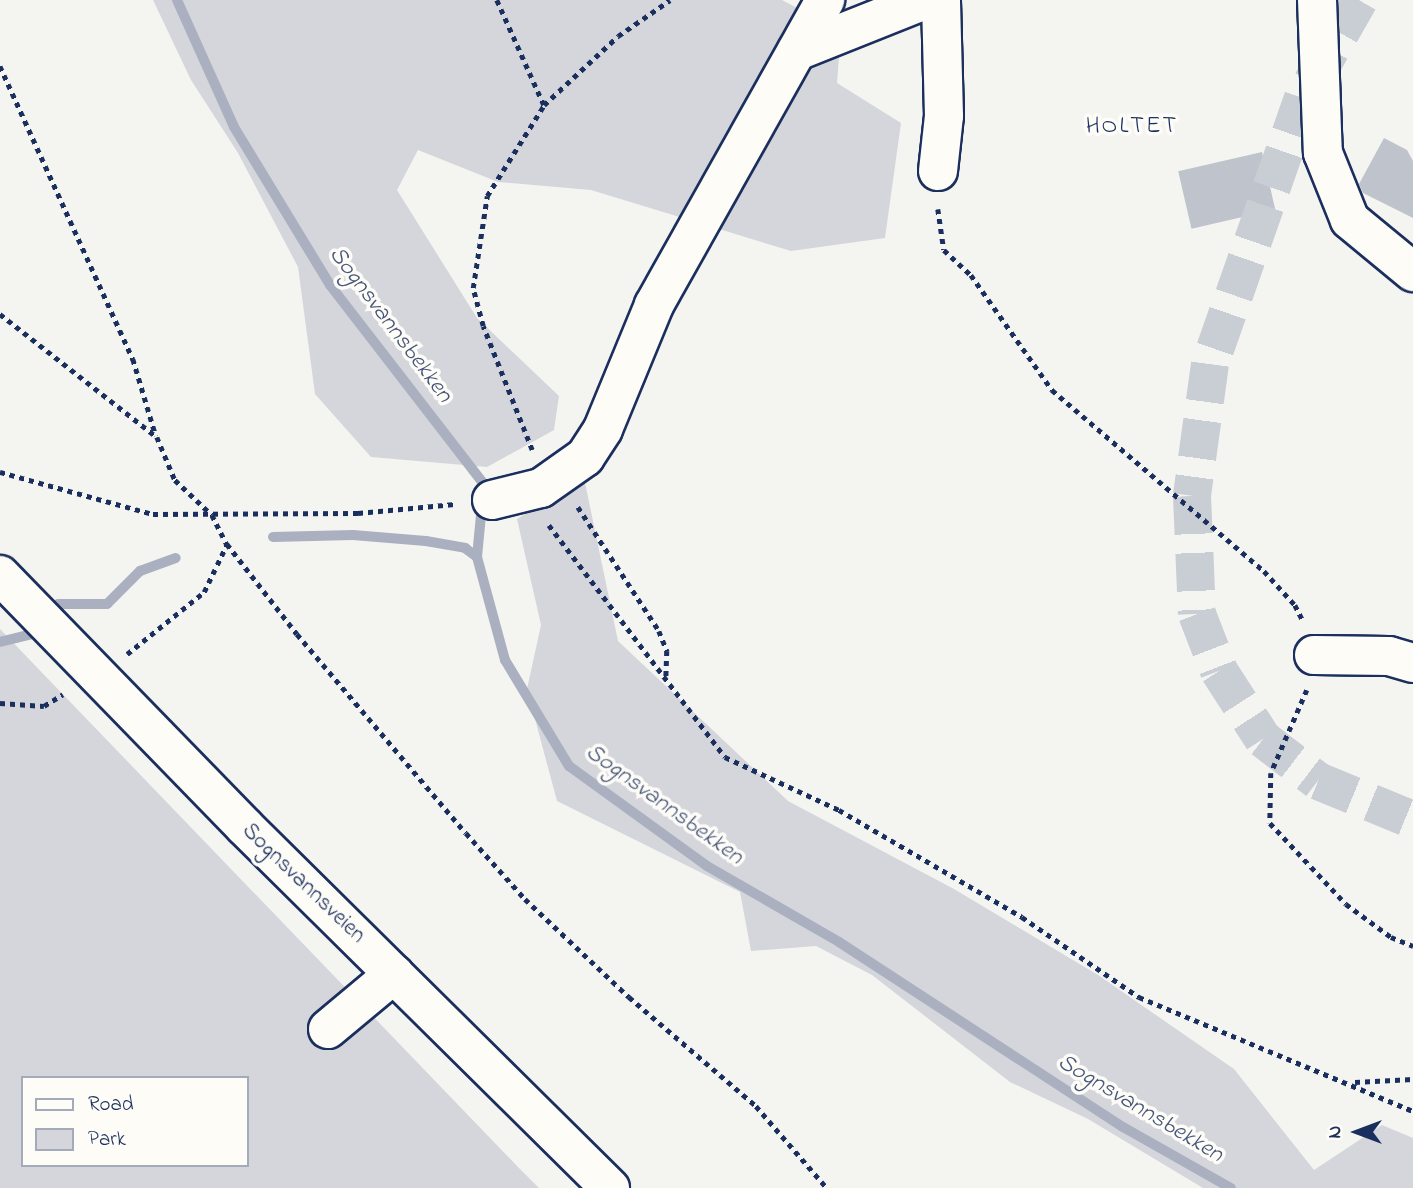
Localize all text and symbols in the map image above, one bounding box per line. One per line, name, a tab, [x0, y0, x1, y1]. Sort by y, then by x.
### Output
district label: HOLTET	[1086, 113, 1178, 141]
water label: Sognsvannsbekken	[322, 241, 458, 409]
water label: Sognsvannsbekken	[580, 738, 748, 872]
street label: Sognsvannsveien	[235, 818, 371, 950]
water label: Sognsvannsbekken	[1052, 1048, 1228, 1170]
legend	[21, 1076, 248, 1167]
text: Road	[88, 1090, 134, 1120]
north arrow	[1322, 1097, 1392, 1167]
text: Park	[88, 1125, 126, 1155]
text: N	[1322, 1126, 1349, 1138]

